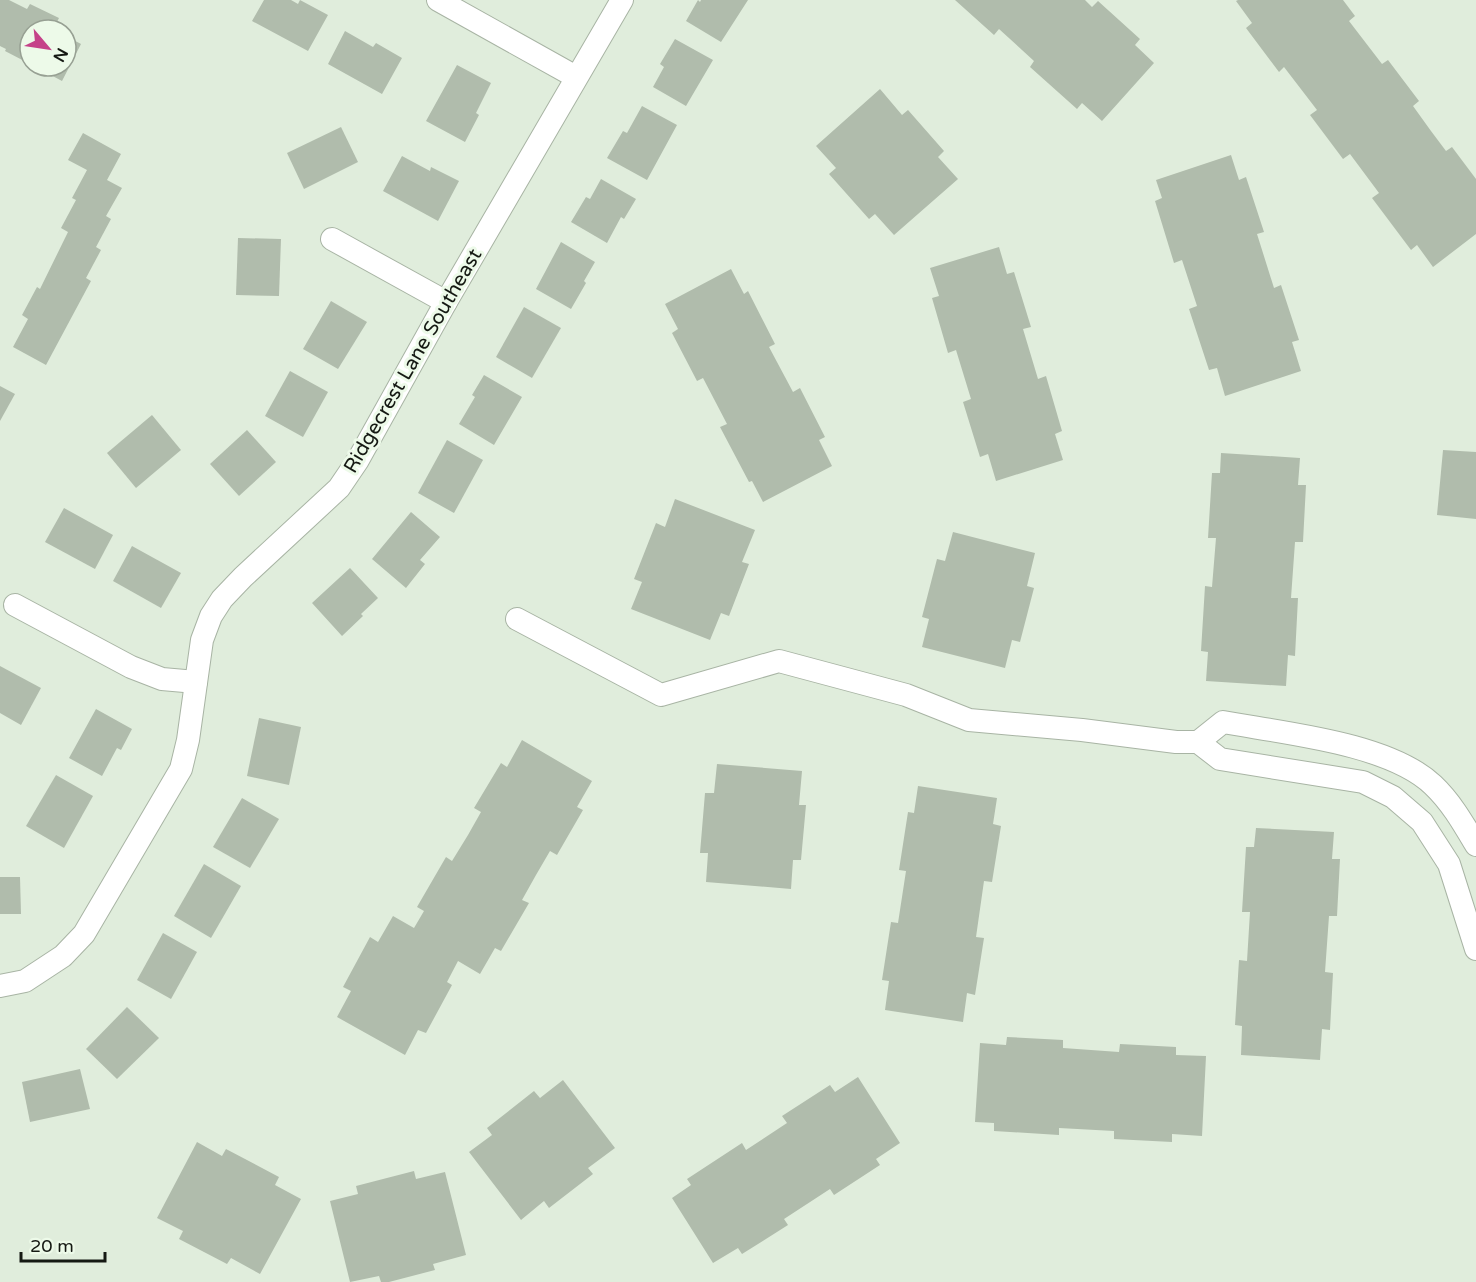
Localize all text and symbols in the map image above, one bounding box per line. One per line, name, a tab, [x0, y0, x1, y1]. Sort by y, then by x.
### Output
north arrow	[18, 18, 78, 78]
text: N	[48, 44, 72, 65]
street label: Ridgecrest Lane Southeast	[339, 244, 487, 477]
scale bar	[21, 1225, 105, 1263]
text: 20 m	[30, 1235, 74, 1257]

